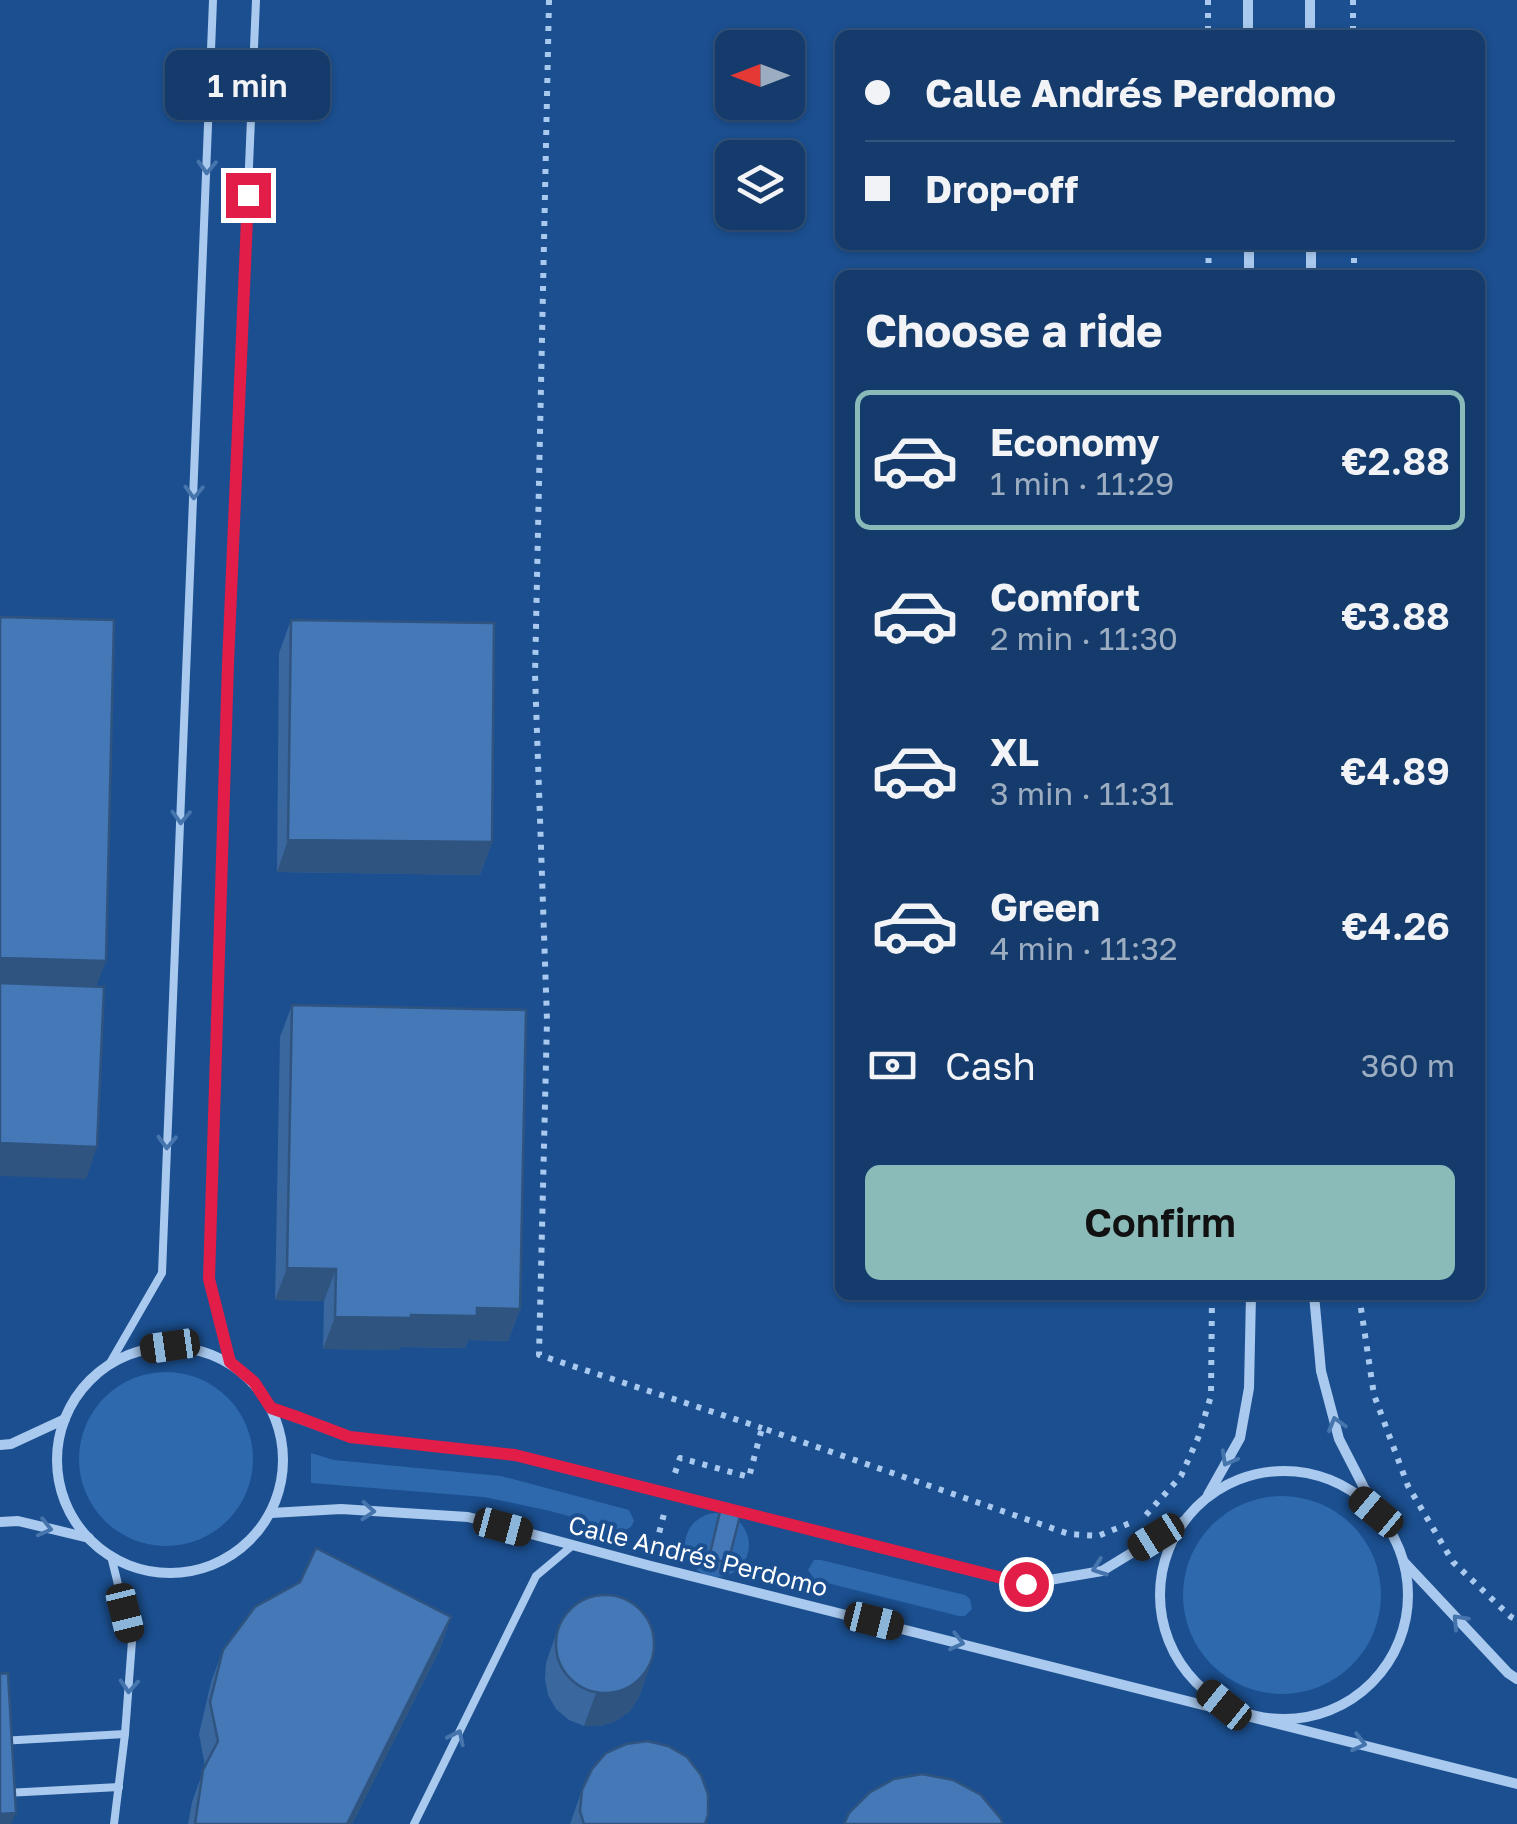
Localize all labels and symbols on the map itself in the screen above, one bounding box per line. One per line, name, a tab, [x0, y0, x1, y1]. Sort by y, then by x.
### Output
north arrow	[715, 30, 805, 120]
callout: 1 min	[166, 50, 330, 120]
one-way arrow	[196, 160, 217, 176]
route end	[226, 173, 271, 218]
one-way arrow	[184, 485, 205, 501]
one-way arrow	[171, 809, 192, 825]
one-way arrow	[157, 1134, 178, 1150]
car	[138, 1327, 202, 1365]
one-way arrow	[1326, 1416, 1347, 1433]
one-way arrow	[1221, 1448, 1240, 1466]
car	[1343, 1481, 1409, 1543]
one-way arrow	[360, 1500, 376, 1521]
car	[470, 1505, 536, 1549]
street label: Calle Andrés Perdomo	[565, 1508, 831, 1603]
car	[1123, 1508, 1189, 1566]
one-way arrow	[36, 1516, 53, 1537]
one-way arrow	[1091, 1556, 1109, 1576]
route start	[1004, 1562, 1049, 1607]
car	[103, 1580, 147, 1646]
car	[841, 1599, 907, 1643]
one-way arrow	[1453, 1615, 1471, 1633]
one-way arrow	[948, 1630, 965, 1651]
car	[1191, 1674, 1257, 1736]
one-way arrow	[119, 1679, 140, 1695]
one-way arrow	[445, 1729, 464, 1747]
one-way arrow	[1350, 1731, 1367, 1752]

